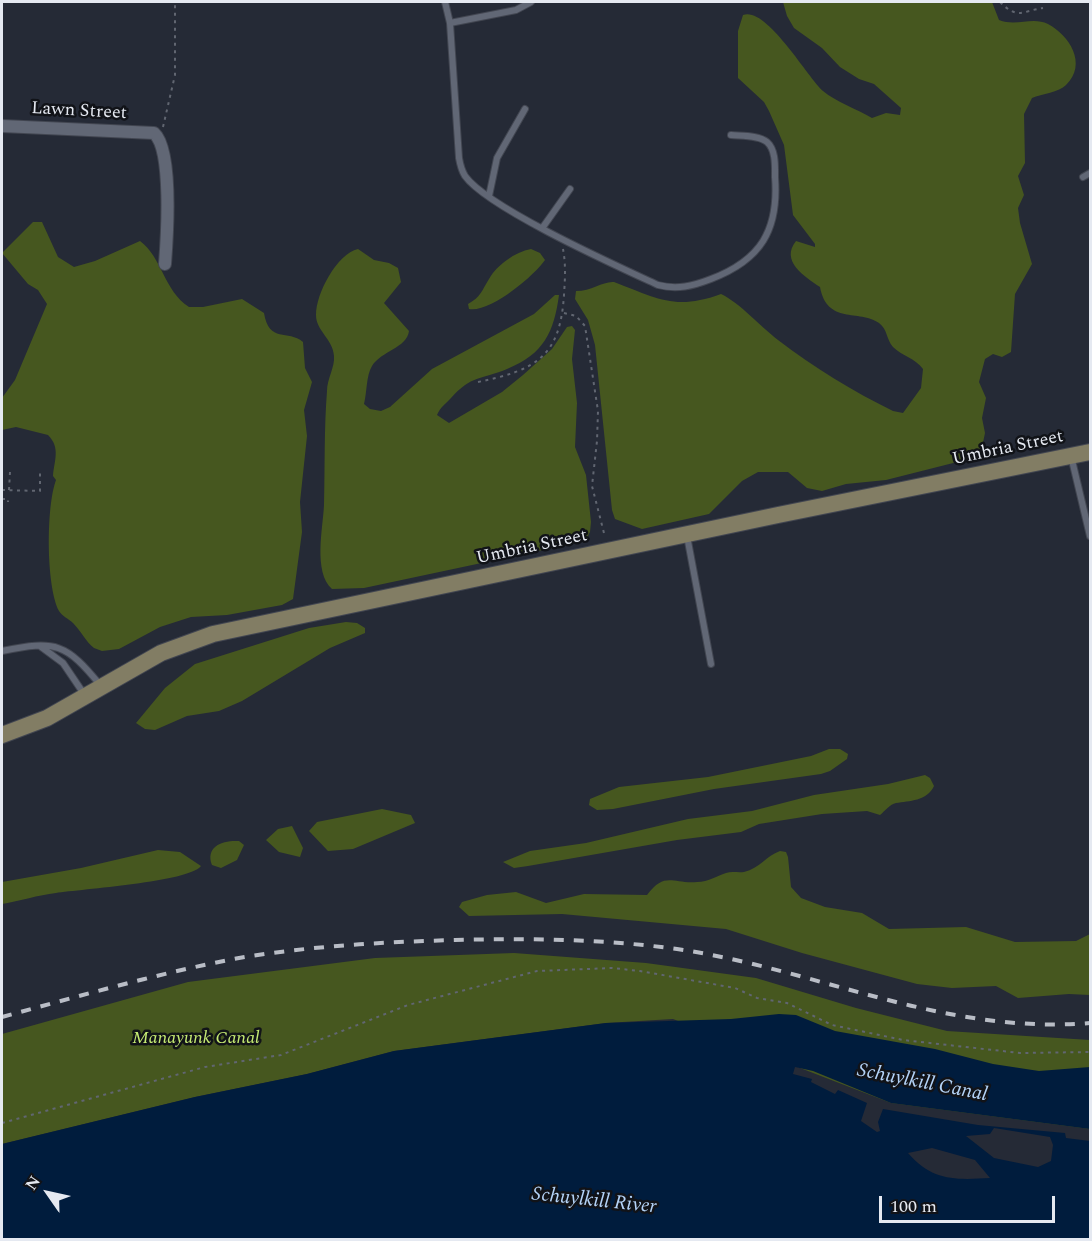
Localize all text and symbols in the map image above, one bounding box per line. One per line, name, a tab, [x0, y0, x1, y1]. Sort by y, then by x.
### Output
street label: Lawn Street	[31, 99, 127, 125]
street label: Umbria Street	[951, 427, 1065, 471]
street label: Umbria Street	[475, 526, 589, 570]
park label: Manayunk Canal	[132, 1028, 260, 1050]
water label: Schuylkill Canal	[855, 1060, 989, 1108]
north arrow	[18, 1163, 78, 1223]
text: N	[19, 1171, 47, 1195]
water label: Schuylkill River	[530, 1184, 658, 1220]
scale bar	[882, 1184, 1058, 1222]
text: 100 m	[890, 1193, 937, 1220]

